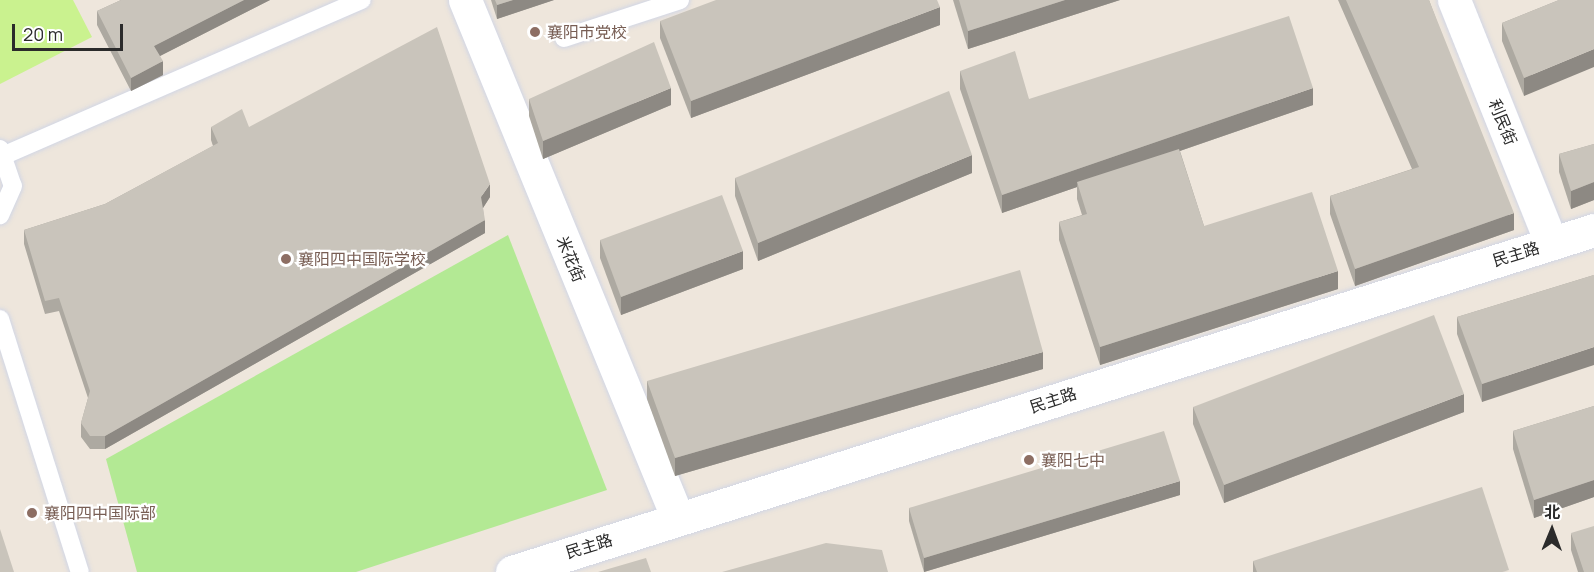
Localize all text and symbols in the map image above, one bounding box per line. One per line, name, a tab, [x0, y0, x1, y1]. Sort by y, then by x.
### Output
scale bar	[15, 12, 126, 50]
text: 20 m	[23, 22, 63, 46]
place label: 襄阳市党校	[547, 22, 627, 42]
marker: 襄阳市党校	[528, 25, 542, 39]
street label: 利民街	[1485, 96, 1521, 148]
street label: 米花街	[553, 233, 589, 285]
street label: 民主路	[1490, 238, 1542, 270]
place label: 襄阳四中国际学校	[298, 249, 426, 269]
marker: 襄阳四中国际学校	[279, 252, 293, 266]
street label: 民主路	[1027, 383, 1079, 417]
place label: 襄阳七中	[1041, 450, 1105, 470]
marker: 襄阳七中	[1022, 453, 1036, 467]
north arrow	[1522, 500, 1582, 560]
text: 北	[1544, 501, 1561, 523]
place label: 襄阳四中国际部	[44, 503, 156, 523]
marker: 襄阳四中国际部	[25, 506, 39, 520]
street label: 民主路	[563, 530, 615, 562]

